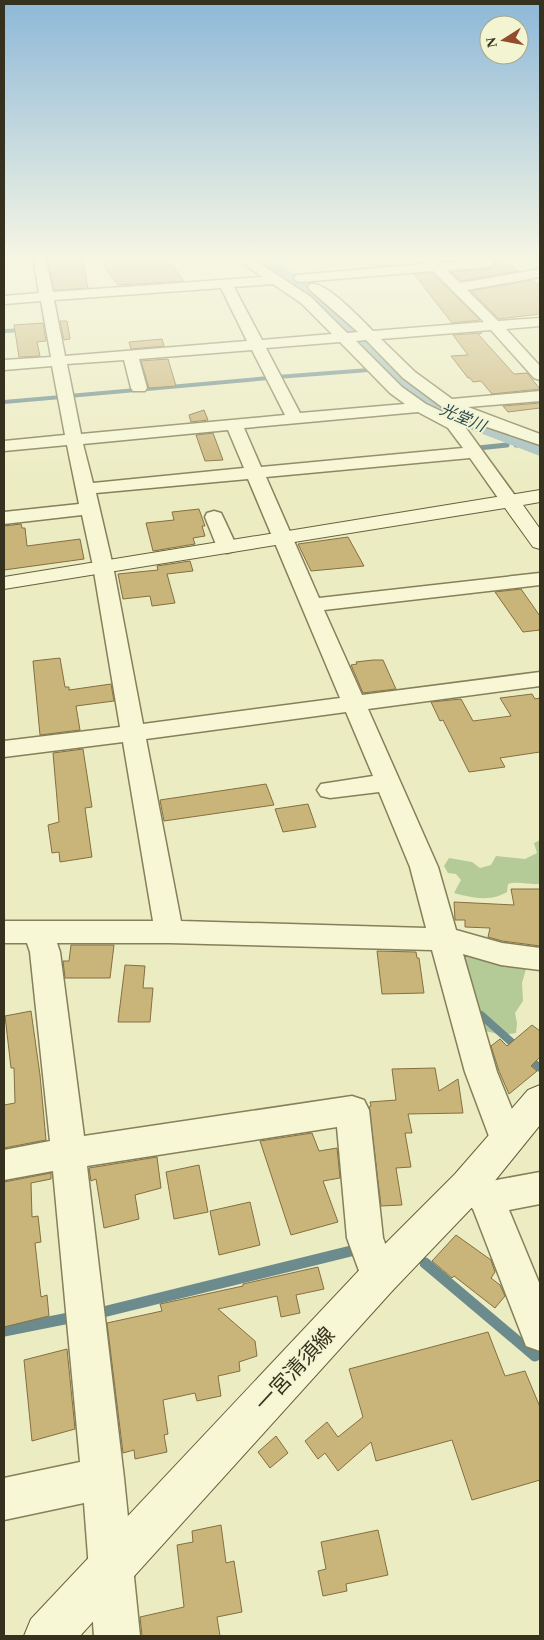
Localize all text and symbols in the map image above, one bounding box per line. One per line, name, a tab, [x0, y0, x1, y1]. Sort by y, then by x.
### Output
north arrow	[479, 15, 529, 65]
text: N	[483, 36, 500, 49]
water label: 光堂川	[437, 400, 490, 435]
street label: 一宮清須線	[250, 1322, 340, 1416]

